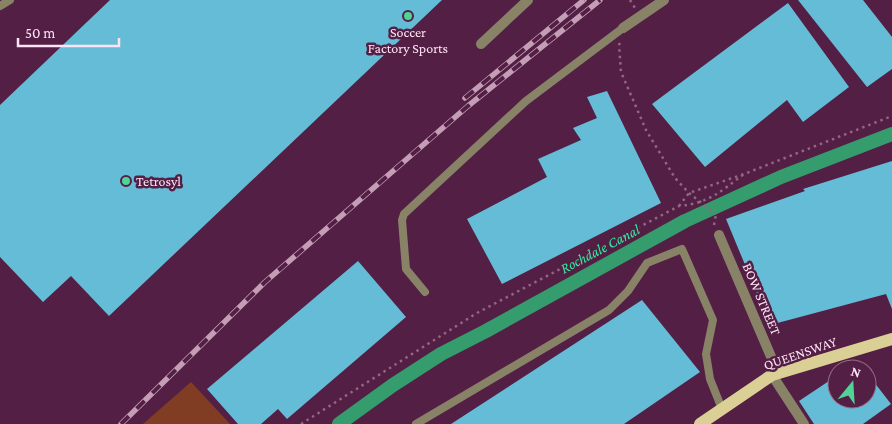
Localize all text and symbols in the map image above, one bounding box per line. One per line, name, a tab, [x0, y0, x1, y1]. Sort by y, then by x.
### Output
marker: Soccer Factory Sports	[402, 10, 414, 22]
scale bar	[18, 15, 119, 47]
place label: Soccer Factory Sports	[368, 24, 448, 56]
text: 50 m	[25, 25, 55, 41]
place label: Tetrosyl	[136, 173, 181, 189]
marker: Tetrosyl	[120, 175, 132, 187]
water label: Rochdale Canal	[558, 221, 643, 277]
street label: BOW STREET	[740, 260, 785, 338]
street label: QUEENSWAY	[761, 333, 839, 373]
north arrow	[827, 359, 877, 409]
text: N	[849, 363, 863, 381]

